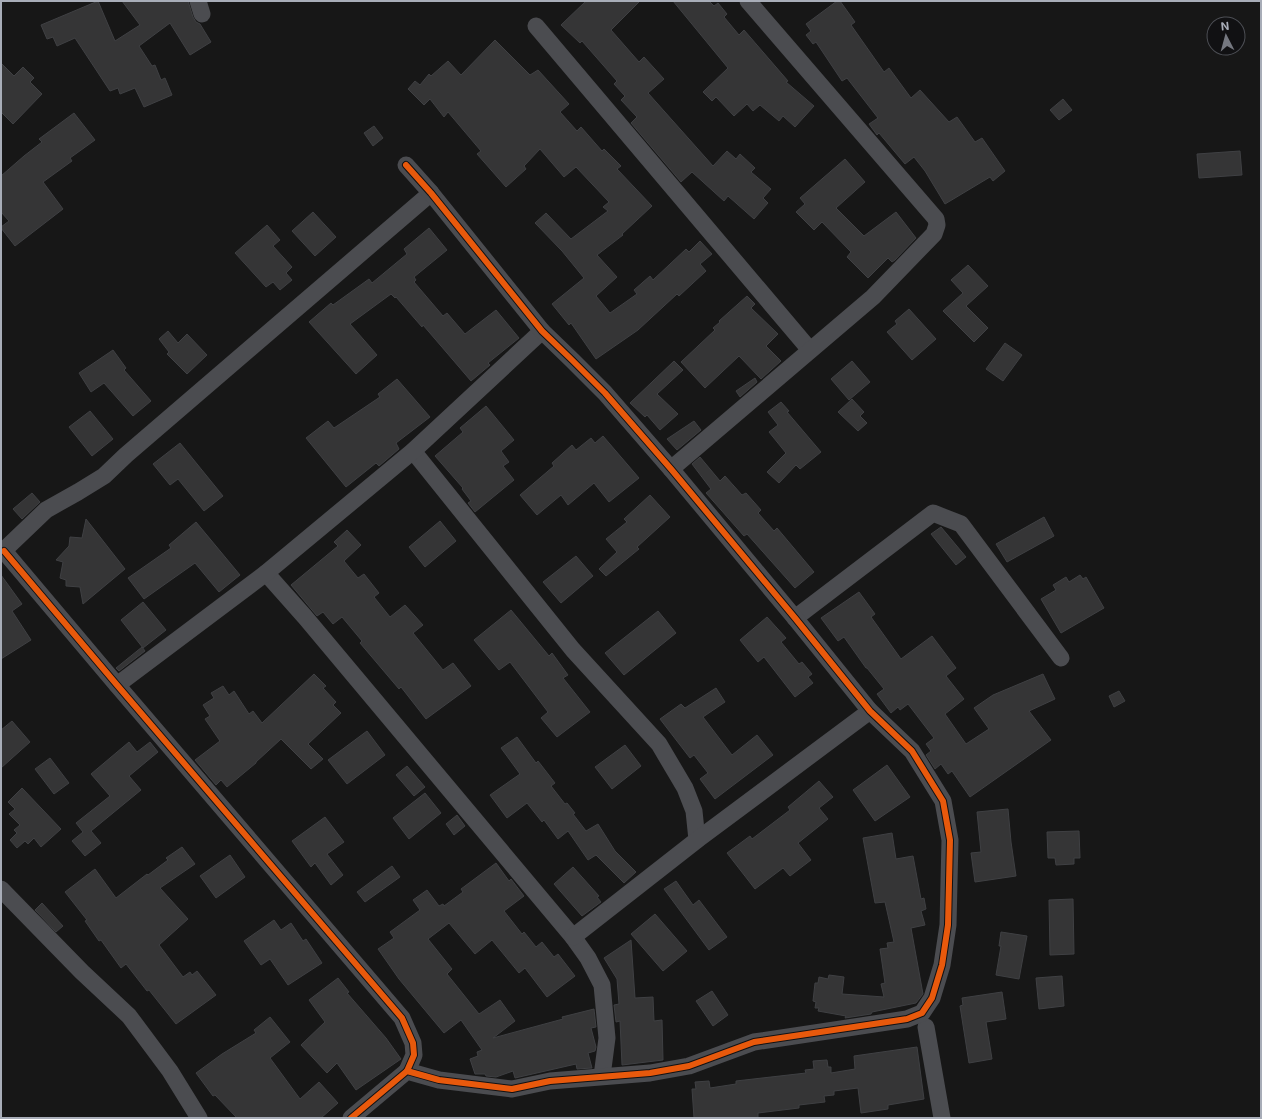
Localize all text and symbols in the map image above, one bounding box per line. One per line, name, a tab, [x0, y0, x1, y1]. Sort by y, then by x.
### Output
north arrow	[1206, 16, 1246, 56]
text: N	[1220, 19, 1230, 33]

